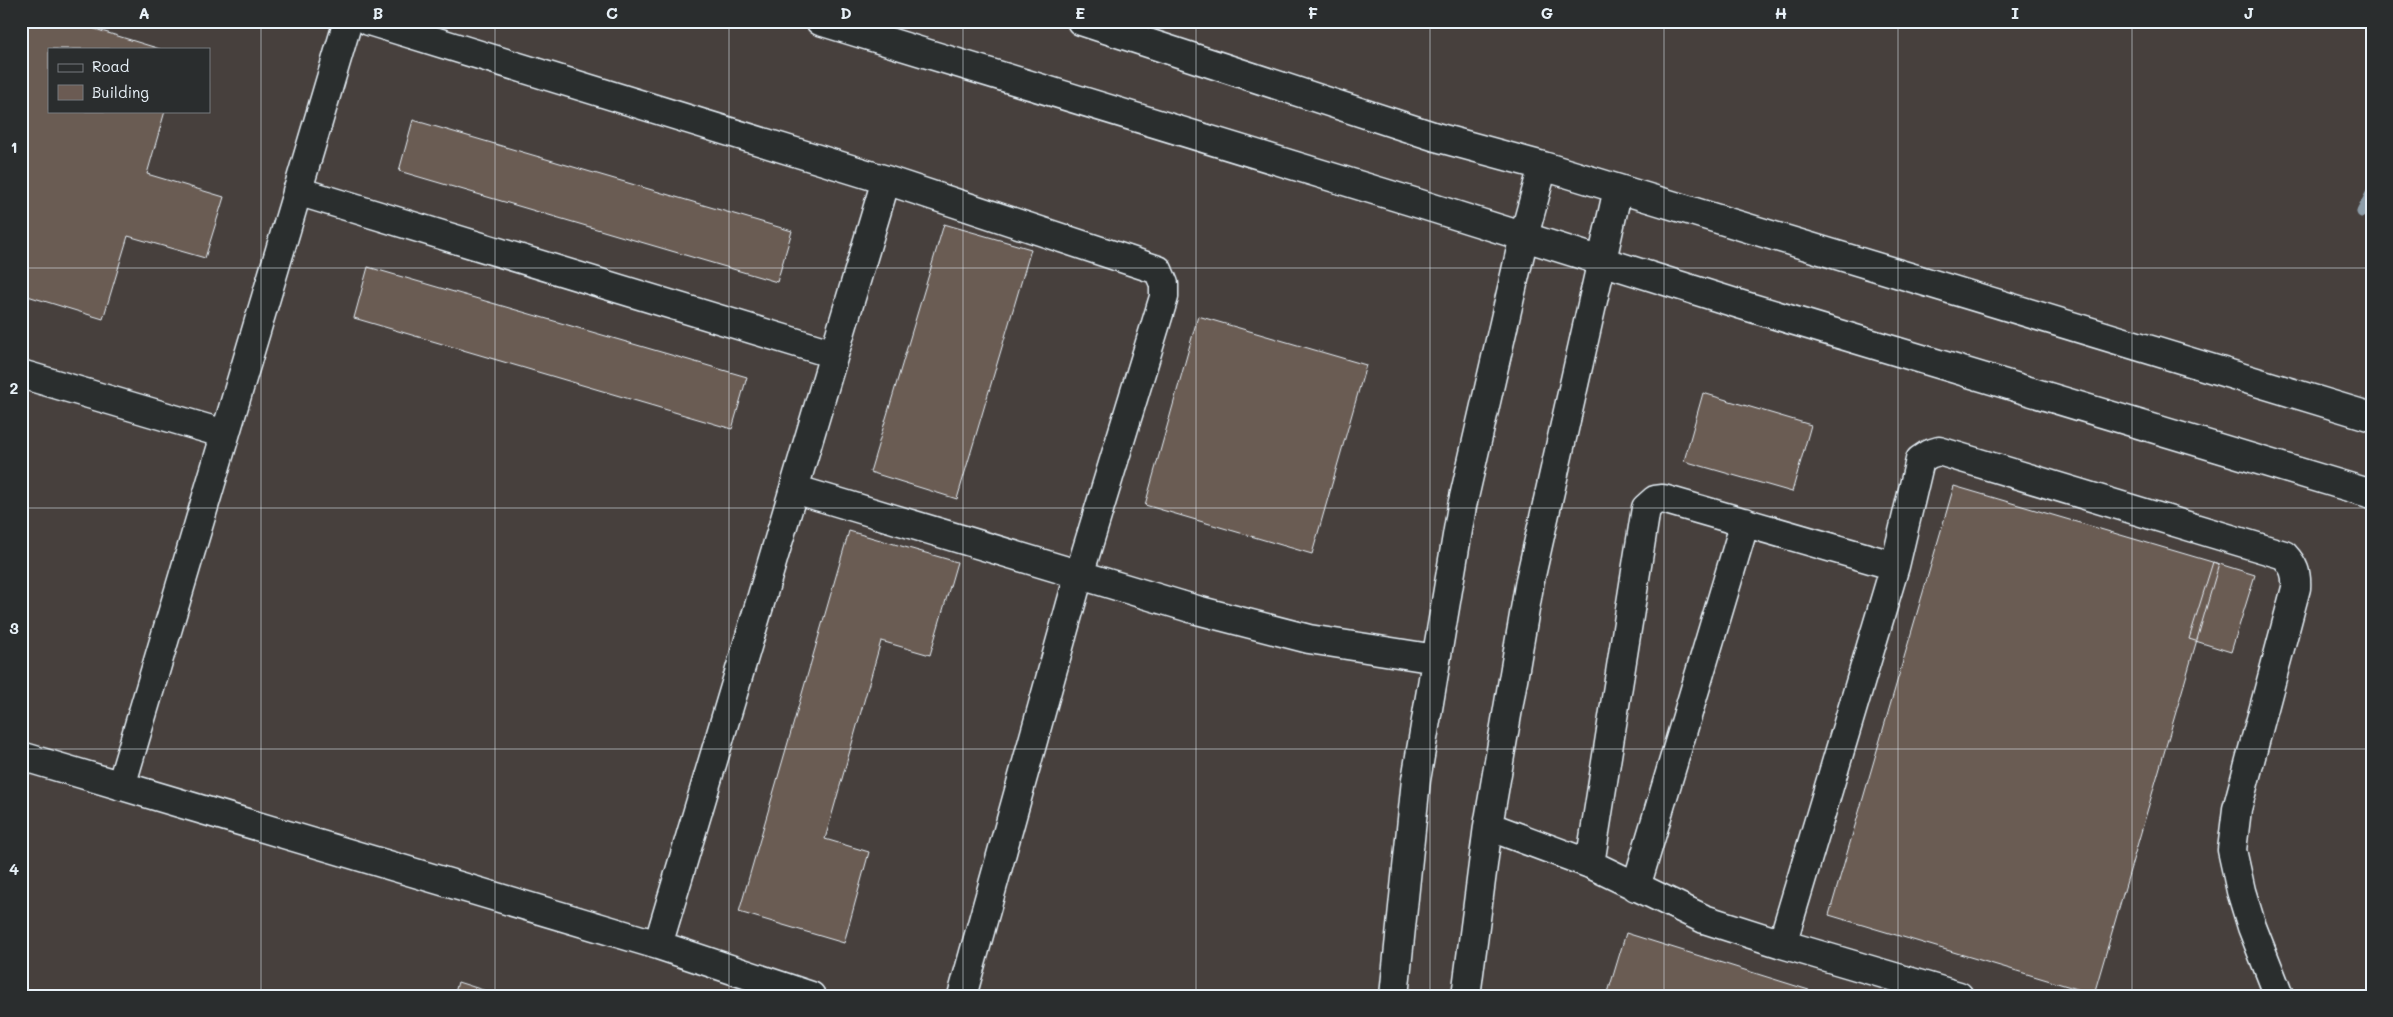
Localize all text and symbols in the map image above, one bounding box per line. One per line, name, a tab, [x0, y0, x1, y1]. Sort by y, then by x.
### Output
text: A	[138, 2, 150, 23]
text: B	[373, 2, 383, 23]
text: C	[606, 2, 618, 23]
text: D	[840, 2, 852, 23]
text: E	[1075, 2, 1085, 23]
text: F	[1308, 2, 1318, 23]
text: G	[1541, 2, 1553, 23]
text: H	[1775, 2, 1787, 23]
text: I	[2011, 2, 2019, 23]
text: J	[2244, 2, 2254, 23]
legend	[48, 48, 210, 112]
text: Road	[92, 56, 129, 76]
text: Building	[92, 82, 149, 102]
text: 1	[10, 136, 18, 157]
text: 2	[10, 377, 19, 398]
text: 3	[9, 617, 19, 638]
text: 4	[9, 858, 19, 879]

